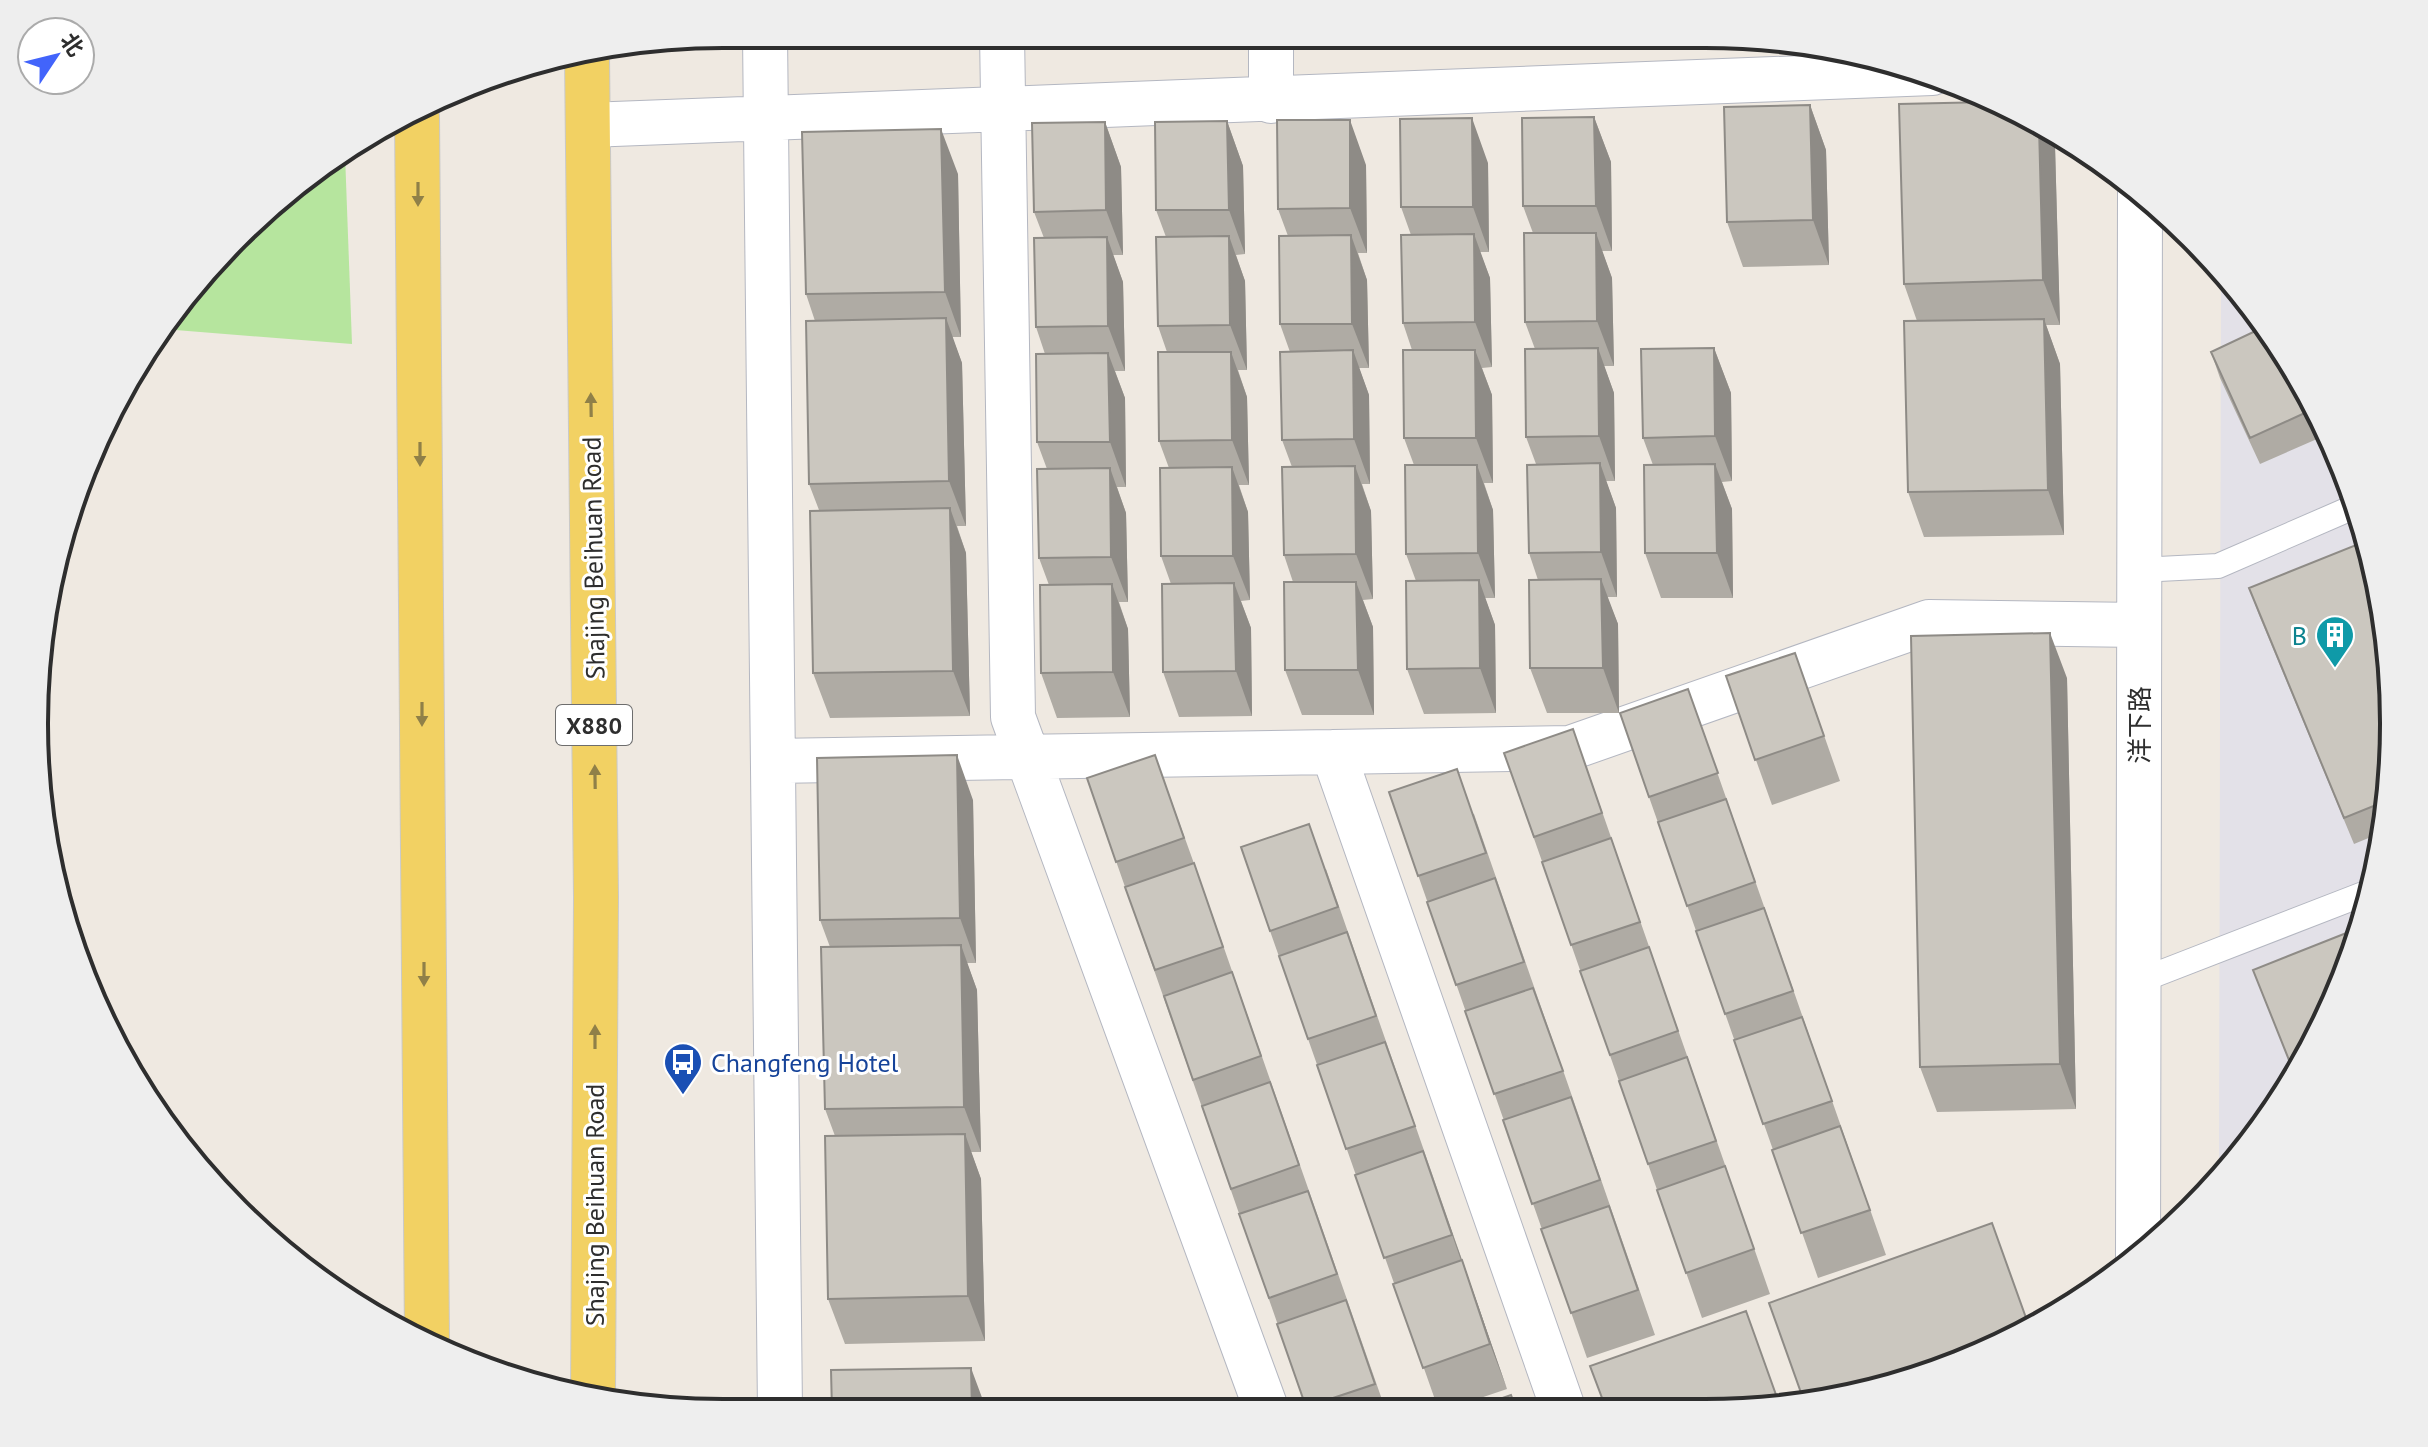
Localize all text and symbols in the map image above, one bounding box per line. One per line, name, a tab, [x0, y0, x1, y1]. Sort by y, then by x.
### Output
north arrow	[16, 16, 96, 96]
text: 北	[55, 27, 90, 62]
one-way arrow	[412, 182, 424, 207]
one-way arrow	[585, 392, 597, 417]
street label: Shajing Beihuan Road	[574, 436, 612, 680]
one-way arrow	[414, 442, 426, 467]
building icon: B	[2314, 614, 2356, 669]
place label: B	[2292, 619, 2307, 652]
street label: 洋下路	[2123, 686, 2156, 764]
one-way arrow	[416, 702, 428, 727]
road number: X880	[556, 705, 632, 745]
one-way arrow	[589, 764, 601, 789]
one-way arrow	[418, 962, 430, 987]
one-way arrow	[589, 1024, 601, 1049]
bus stop icon: Changfeng Hotel	[662, 1041, 704, 1096]
place label: Changfeng Hotel	[711, 1046, 899, 1079]
street label: Shajing Beihuan Road	[578, 1084, 611, 1326]

